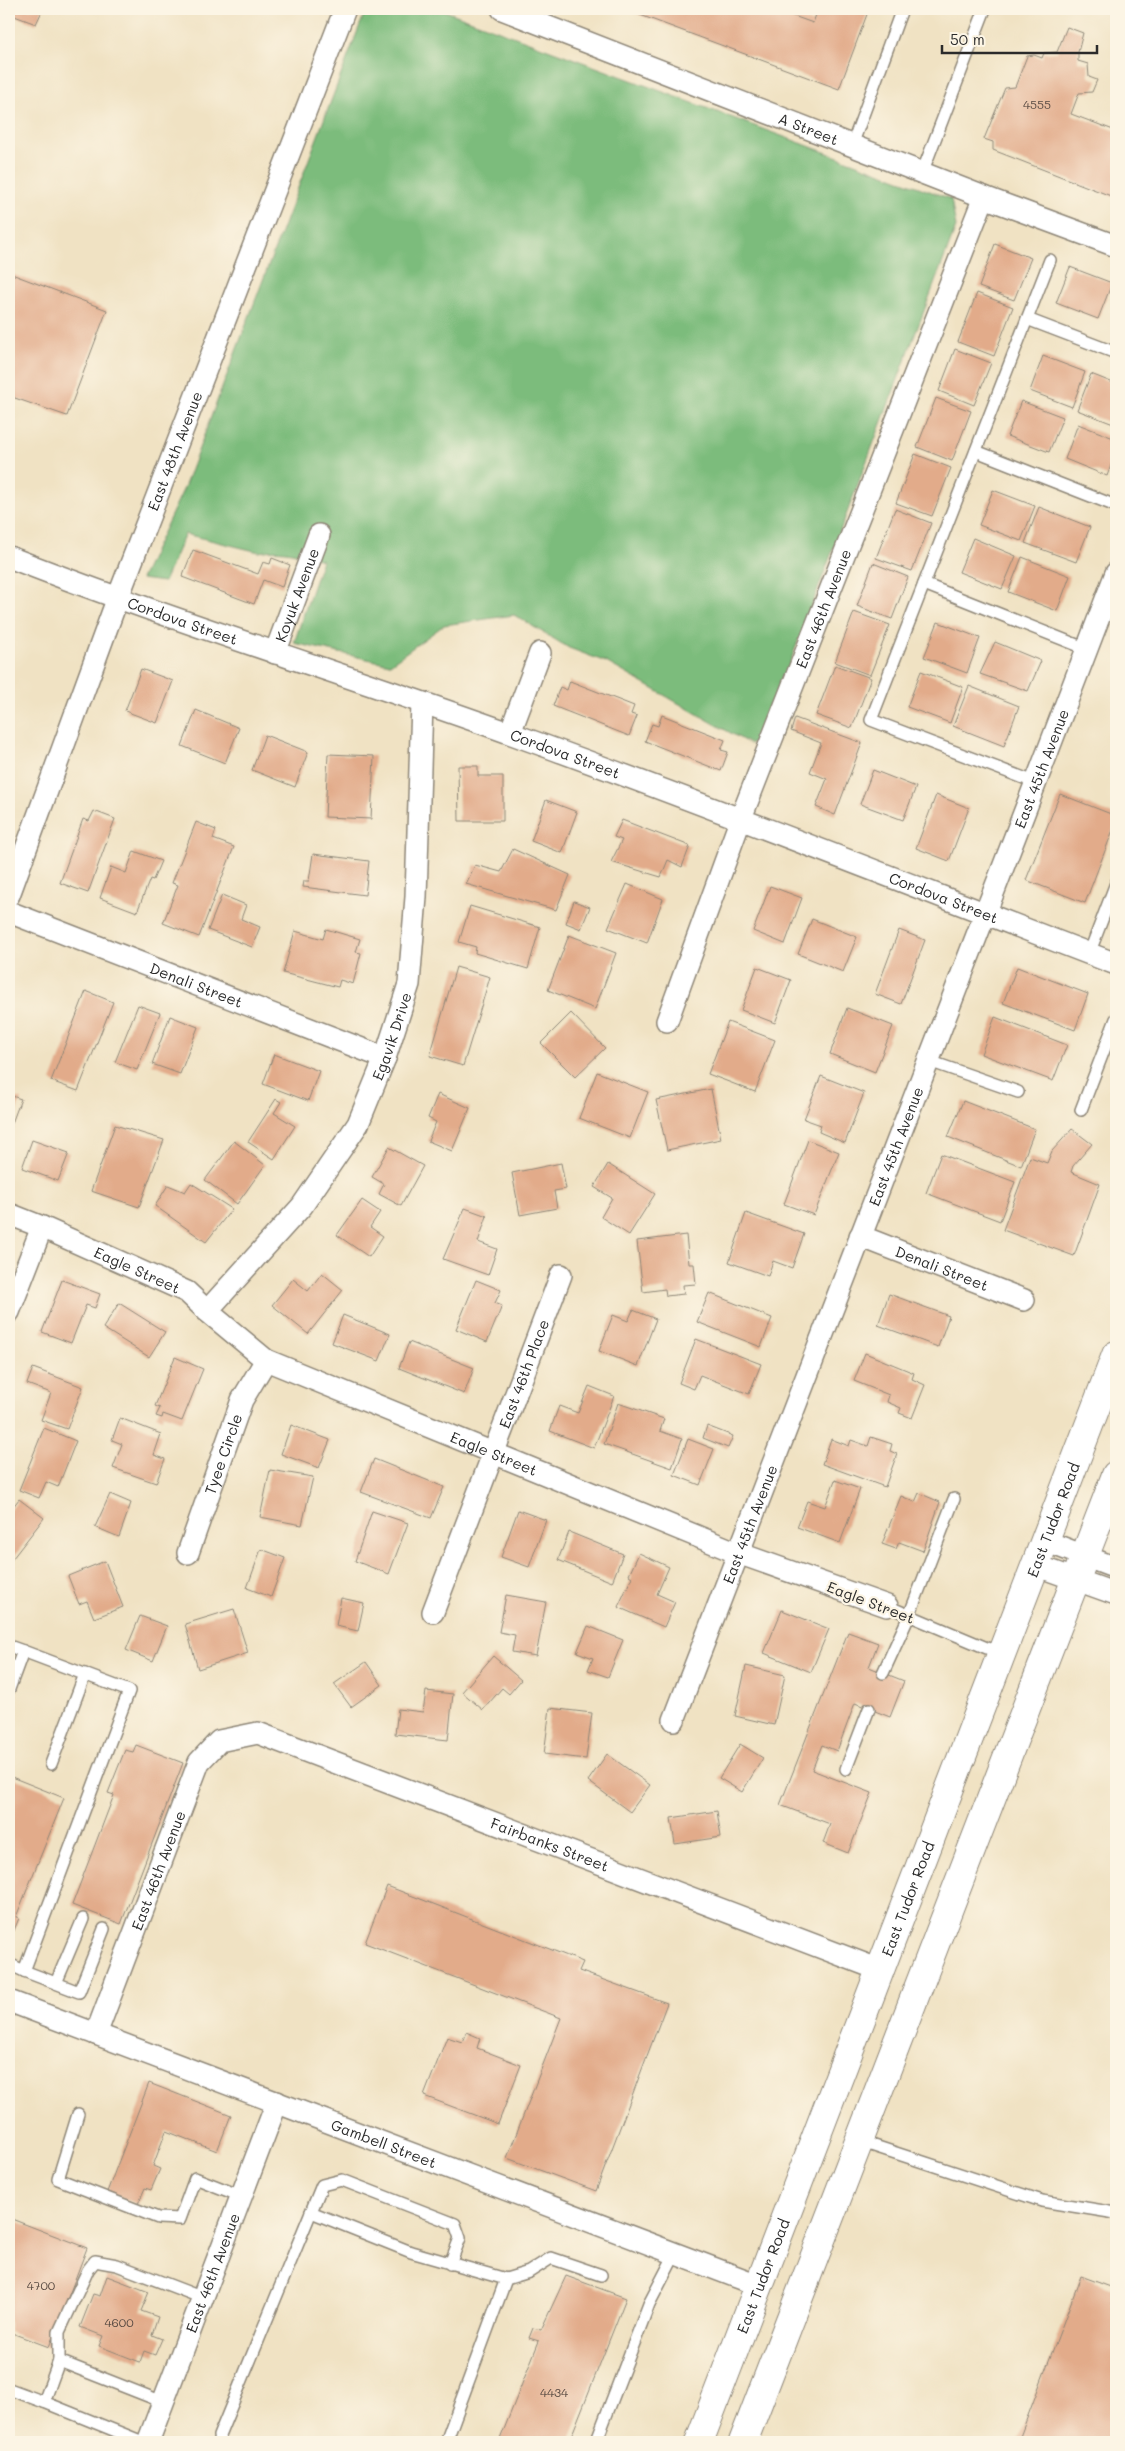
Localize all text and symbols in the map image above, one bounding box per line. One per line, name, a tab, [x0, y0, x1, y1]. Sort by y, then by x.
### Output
scale bar	[942, 22, 1098, 54]
text: 50 m	[950, 29, 985, 49]
house number: 4555	[1023, 96, 1051, 112]
street label: A Street	[776, 108, 841, 149]
street label: East 48th Avenue	[142, 388, 207, 513]
street label: Koyuk Avenue	[270, 545, 323, 645]
street label: East 46th Avenue	[791, 546, 855, 671]
street label: Cordova Street	[125, 592, 240, 649]
street label: East 45th Avenue	[1009, 706, 1073, 831]
street label: Cordova Street	[508, 724, 623, 783]
street label: Cordova Street	[886, 867, 1001, 928]
street label: Denali Street	[147, 958, 246, 1012]
street label: Egavik Drive	[367, 990, 416, 1083]
street label: East 45th Avenue	[864, 1084, 928, 1209]
street label: Denali Street	[893, 1241, 991, 1295]
street label: Eagle Street	[91, 1242, 184, 1298]
street label: East 46th Place	[494, 1316, 553, 1431]
street label: Tyee Circle	[199, 1411, 246, 1497]
street label: Eagle Street	[448, 1427, 541, 1480]
street label: East Tudor Road	[1022, 1459, 1084, 1580]
street label: East 45th Avenue	[717, 1462, 782, 1587]
street label: Eagle Street	[824, 1576, 918, 1628]
street label: East 46th Avenue	[126, 1808, 190, 1933]
street label: Fairbanks Street	[488, 1813, 612, 1876]
street label: East Tudor Road	[876, 1838, 939, 1959]
street label: Gambell Street	[328, 2114, 440, 2172]
street label: East 46th Avenue	[180, 2210, 244, 2335]
street label: East Tudor Road	[732, 2216, 794, 2336]
house number: 4700	[27, 2277, 56, 2293]
house number: 4600	[104, 2314, 134, 2330]
house number: 4434	[540, 2384, 568, 2400]

